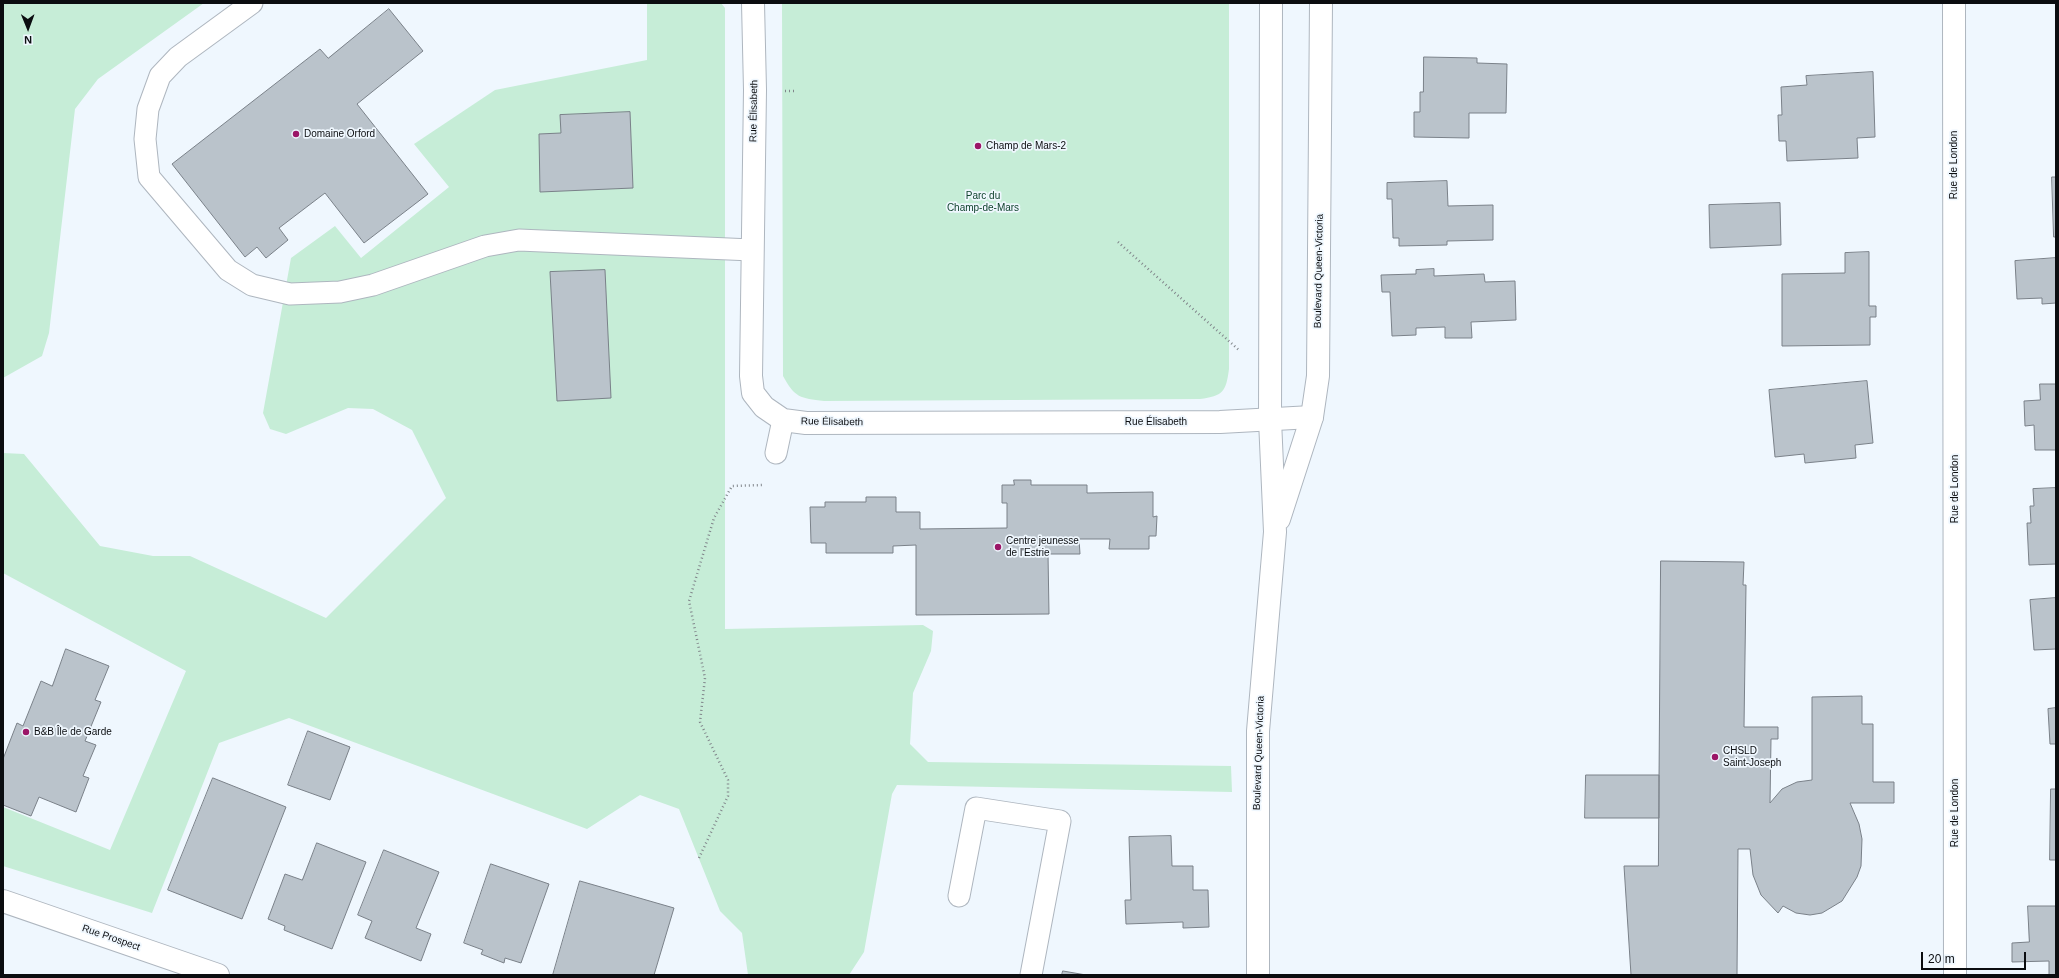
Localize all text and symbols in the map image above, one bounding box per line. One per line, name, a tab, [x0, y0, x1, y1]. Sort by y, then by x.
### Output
north arrow	[8, 8, 48, 48]
text: N	[24, 34, 32, 46]
street label: Rue Élisabeth	[747, 80, 761, 142]
place label: Domaine Orford	[304, 128, 375, 140]
marker: Domaine Orford	[291, 129, 301, 139]
street label: Rue de London	[1948, 131, 1960, 199]
place label: Champ de Mars-2	[986, 140, 1066, 152]
marker: Champ de Mars-2	[973, 141, 983, 151]
park label: Parc du Champ-de-Mars	[947, 190, 1019, 214]
street label: Boulevard Queen-Victoria	[1312, 214, 1326, 328]
street label: Rue Élisabeth	[801, 415, 863, 429]
street label: Rue Élisabeth	[1125, 416, 1187, 428]
street label: Rue de London	[1949, 455, 1961, 523]
place label: Centre jeunesse de l'Estrie	[1006, 535, 1079, 558]
marker: Centre jeunesse de l'Estrie	[993, 542, 1003, 552]
street label: Boulevard Queen-Victoria	[1251, 696, 1267, 810]
place label: B&B Île de Garde	[34, 726, 112, 738]
marker: B&B Île de Garde	[21, 727, 31, 737]
place label: CHSLD Saint-Joseph	[1723, 745, 1781, 768]
marker: CHSLD Saint-Joseph	[1710, 752, 1720, 762]
street label: Rue de London	[1949, 779, 1961, 847]
street label: Rue Prospect	[80, 922, 142, 954]
scale bar	[1923, 944, 2028, 970]
text: 20 m	[1928, 952, 1955, 966]

